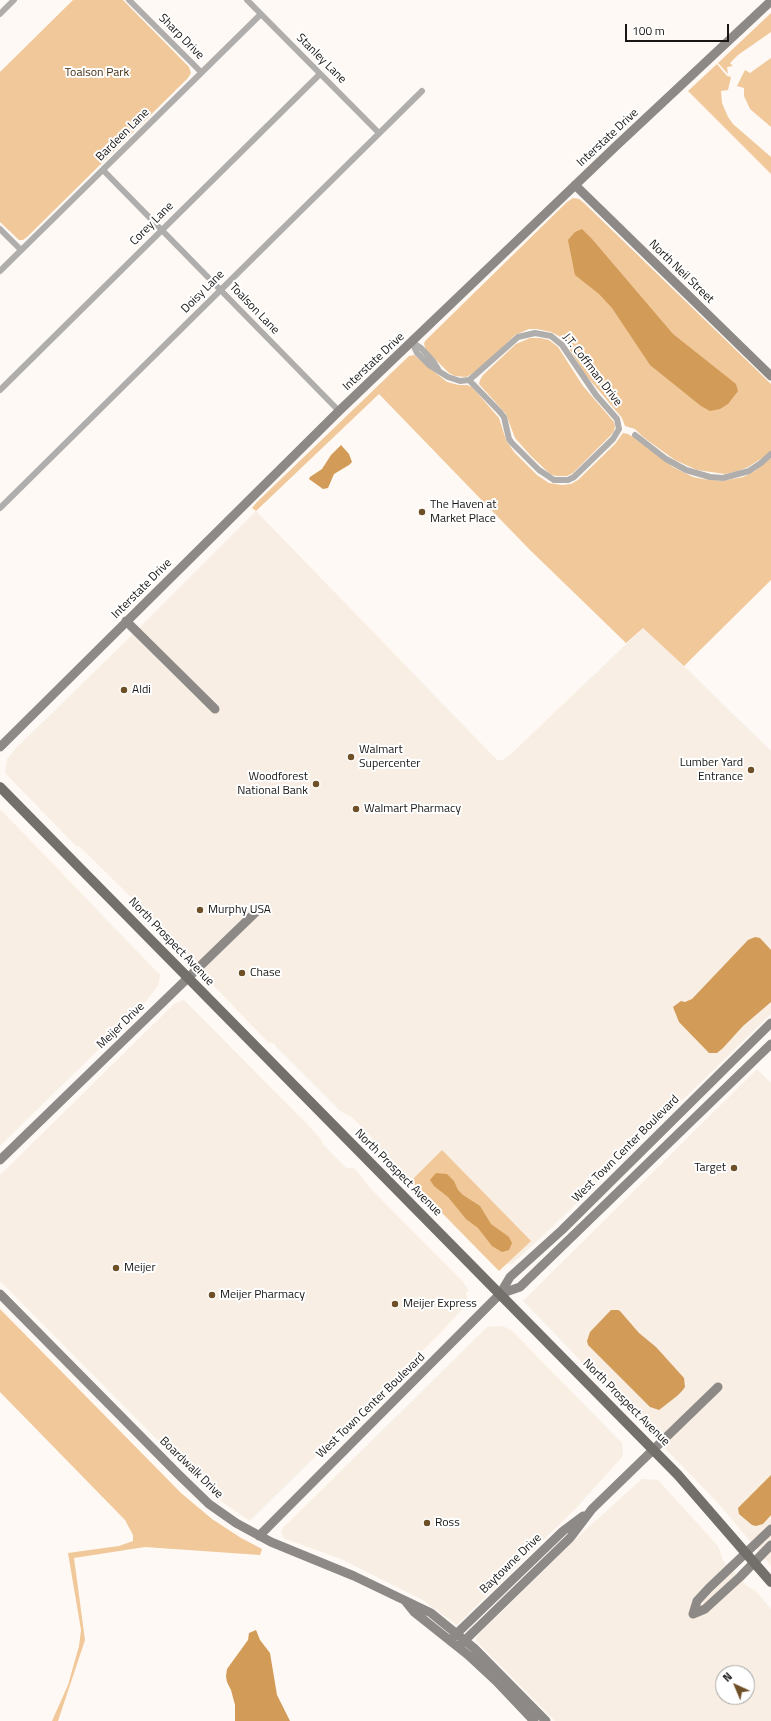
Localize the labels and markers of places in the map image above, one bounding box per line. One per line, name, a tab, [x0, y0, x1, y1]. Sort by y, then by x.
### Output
place label: The Haven at Market Place	[430, 498, 497, 526]
marker: The Haven at Market Place	[417, 507, 427, 517]
place label: Aldi	[132, 683, 151, 697]
marker: Aldi	[119, 685, 129, 695]
place label: Walmart Supercenter	[359, 743, 420, 771]
marker: Walmart Supercenter	[346, 752, 356, 762]
place label: Lumber Yard Entrance	[680, 756, 743, 784]
marker: Lumber Yard Entrance	[746, 765, 756, 775]
place label: Woodforest National Bank	[237, 770, 308, 798]
marker: Woodforest National Bank	[311, 779, 321, 789]
place label: Walmart Pharmacy	[364, 802, 461, 816]
marker: Walmart Pharmacy	[351, 804, 361, 814]
place label: Murphy USA	[208, 903, 271, 917]
marker: Murphy USA	[195, 905, 205, 915]
place label: Chase	[250, 966, 281, 980]
marker: Chase	[237, 968, 247, 978]
place label: Target	[694, 1161, 726, 1175]
marker: Target	[729, 1163, 739, 1173]
place label: Meijer	[124, 1261, 156, 1275]
marker: Meijer	[111, 1263, 121, 1273]
place label: Meijer Pharmacy	[220, 1288, 305, 1302]
marker: Meijer Pharmacy	[207, 1290, 217, 1300]
place label: Meijer Express	[403, 1297, 477, 1311]
marker: Meijer Express	[390, 1299, 400, 1309]
place label: Ross	[435, 1516, 460, 1530]
marker: Ross	[422, 1518, 432, 1528]

